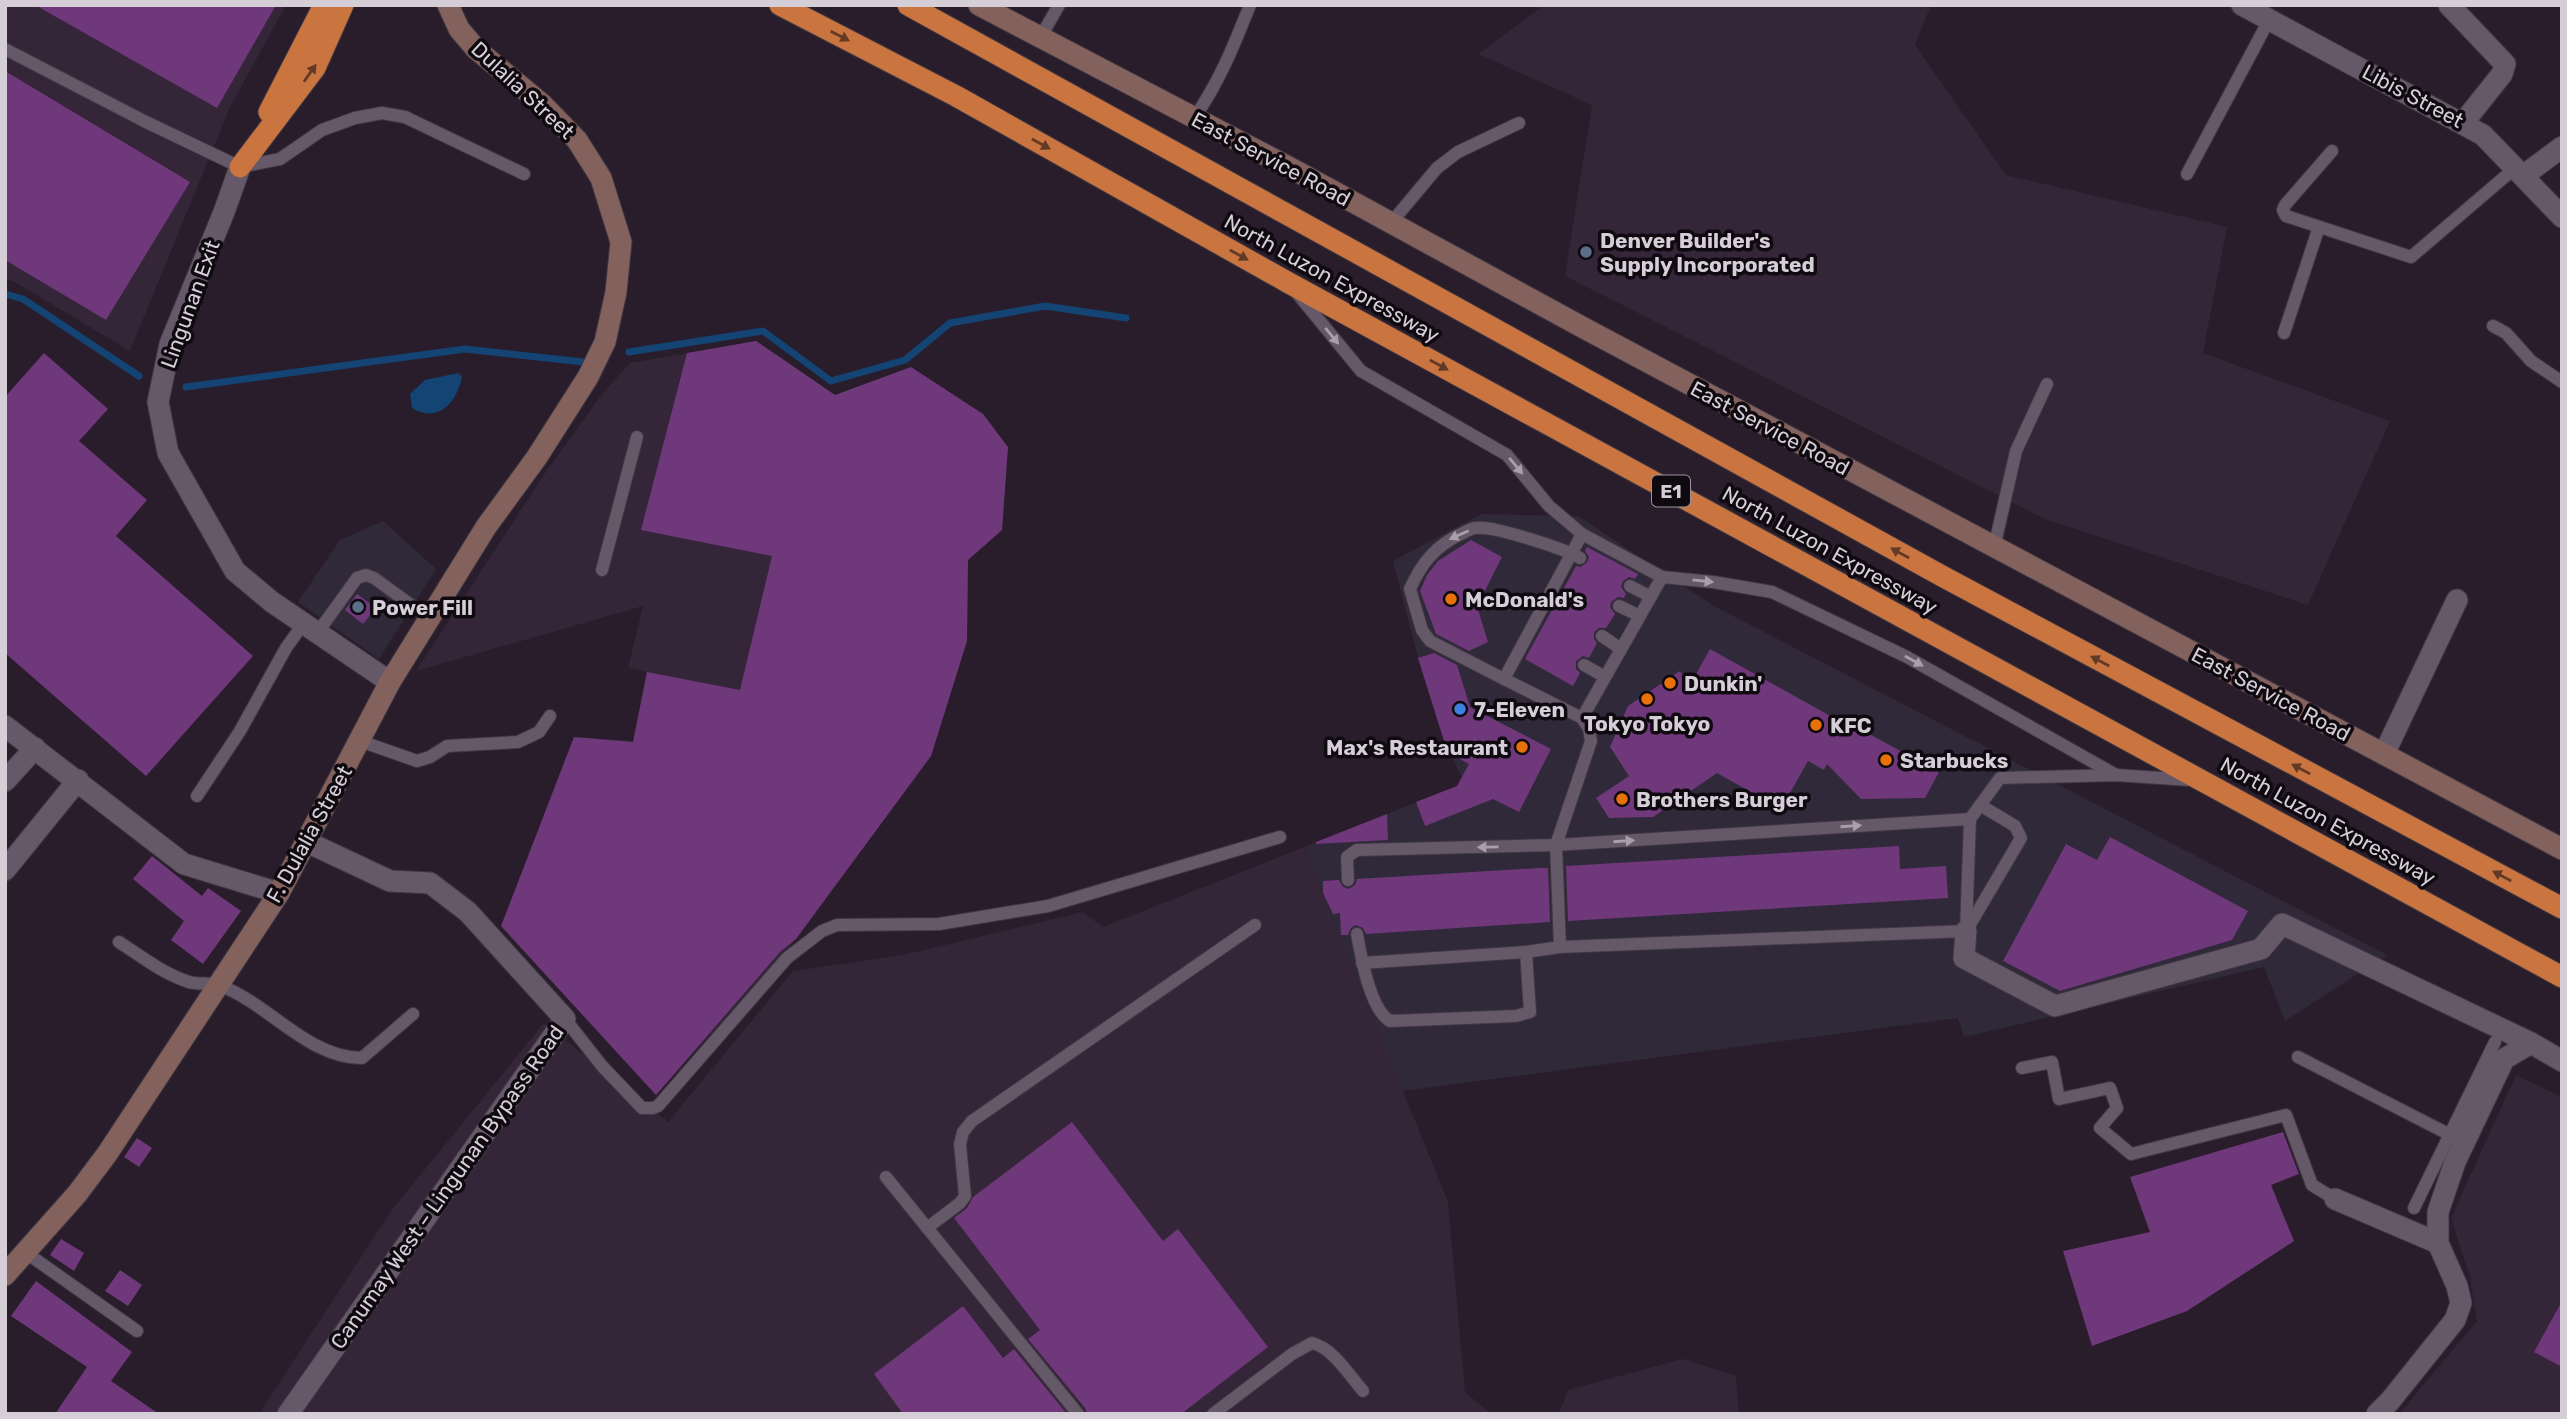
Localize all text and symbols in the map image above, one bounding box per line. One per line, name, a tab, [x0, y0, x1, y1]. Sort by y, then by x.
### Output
one-way arrow	[830, 31, 850, 42]
street label: Dulalia Street	[466, 36, 580, 144]
street label: Libis Street	[2358, 59, 2468, 133]
one-way arrow	[303, 64, 317, 82]
street label: East Service Road	[1187, 107, 1355, 211]
one-way arrow	[1031, 138, 1051, 150]
street label: North Luzon Expressway	[1220, 208, 1444, 348]
place label: Denver Builder's Supply Incorporated	[1600, 228, 1815, 277]
street label: Lingunan Exit	[155, 237, 225, 371]
marker: Denver Builder's Supply Incorporated	[1578, 244, 1594, 260]
one-way arrow	[1230, 249, 1249, 261]
one-way arrow	[1325, 327, 1340, 345]
one-way arrow	[1429, 359, 1448, 371]
street label: East Service Road	[1686, 376, 1854, 480]
one-way arrow	[1508, 457, 1524, 475]
road number: E1	[1652, 476, 1690, 506]
street label: North Luzon Expressway	[1718, 480, 1942, 620]
one-way arrow	[1449, 529, 1469, 541]
one-way arrow	[1890, 547, 1910, 559]
one-way arrow	[1692, 576, 1714, 587]
place label: McDonald's	[1465, 587, 1584, 612]
marker: McDonald's	[1443, 591, 1459, 607]
place label: Power Fill	[372, 595, 473, 620]
marker: Power Fill	[350, 599, 366, 615]
street label: East Service Road	[2187, 642, 2355, 746]
one-way arrow	[1904, 655, 1924, 667]
one-way arrow	[2090, 656, 2110, 668]
place label: Dunkin'	[1684, 671, 1762, 696]
marker: Dunkin'	[1662, 675, 1678, 691]
marker: Tokyo Tokyo	[1639, 691, 1655, 707]
place label: 7-Eleven	[1474, 697, 1565, 722]
marker: 7-Eleven	[1452, 701, 1468, 717]
place label: Tokyo Tokyo	[1584, 711, 1710, 736]
place label: KFC	[1830, 713, 1872, 738]
marker: KFC	[1808, 717, 1824, 733]
place label: Max's Restaurant	[1326, 735, 1508, 760]
marker: Max's Restaurant	[1514, 739, 1530, 755]
place label: Starbucks	[1900, 748, 2008, 773]
street label: North Luzon Expressway	[2216, 751, 2440, 891]
marker: Starbucks	[1878, 752, 1894, 768]
street label: F. Dulalia Street	[261, 761, 357, 907]
one-way arrow	[2291, 763, 2311, 774]
place label: Brothers Burger	[1636, 787, 1808, 812]
marker: Brothers Burger	[1614, 791, 1630, 807]
one-way arrow	[1840, 821, 1862, 832]
one-way arrow	[1613, 835, 1635, 846]
one-way arrow	[1476, 841, 1498, 853]
one-way arrow	[2492, 870, 2511, 882]
street label: Canumay West – Lingunan Bypass Road	[325, 1020, 569, 1354]

